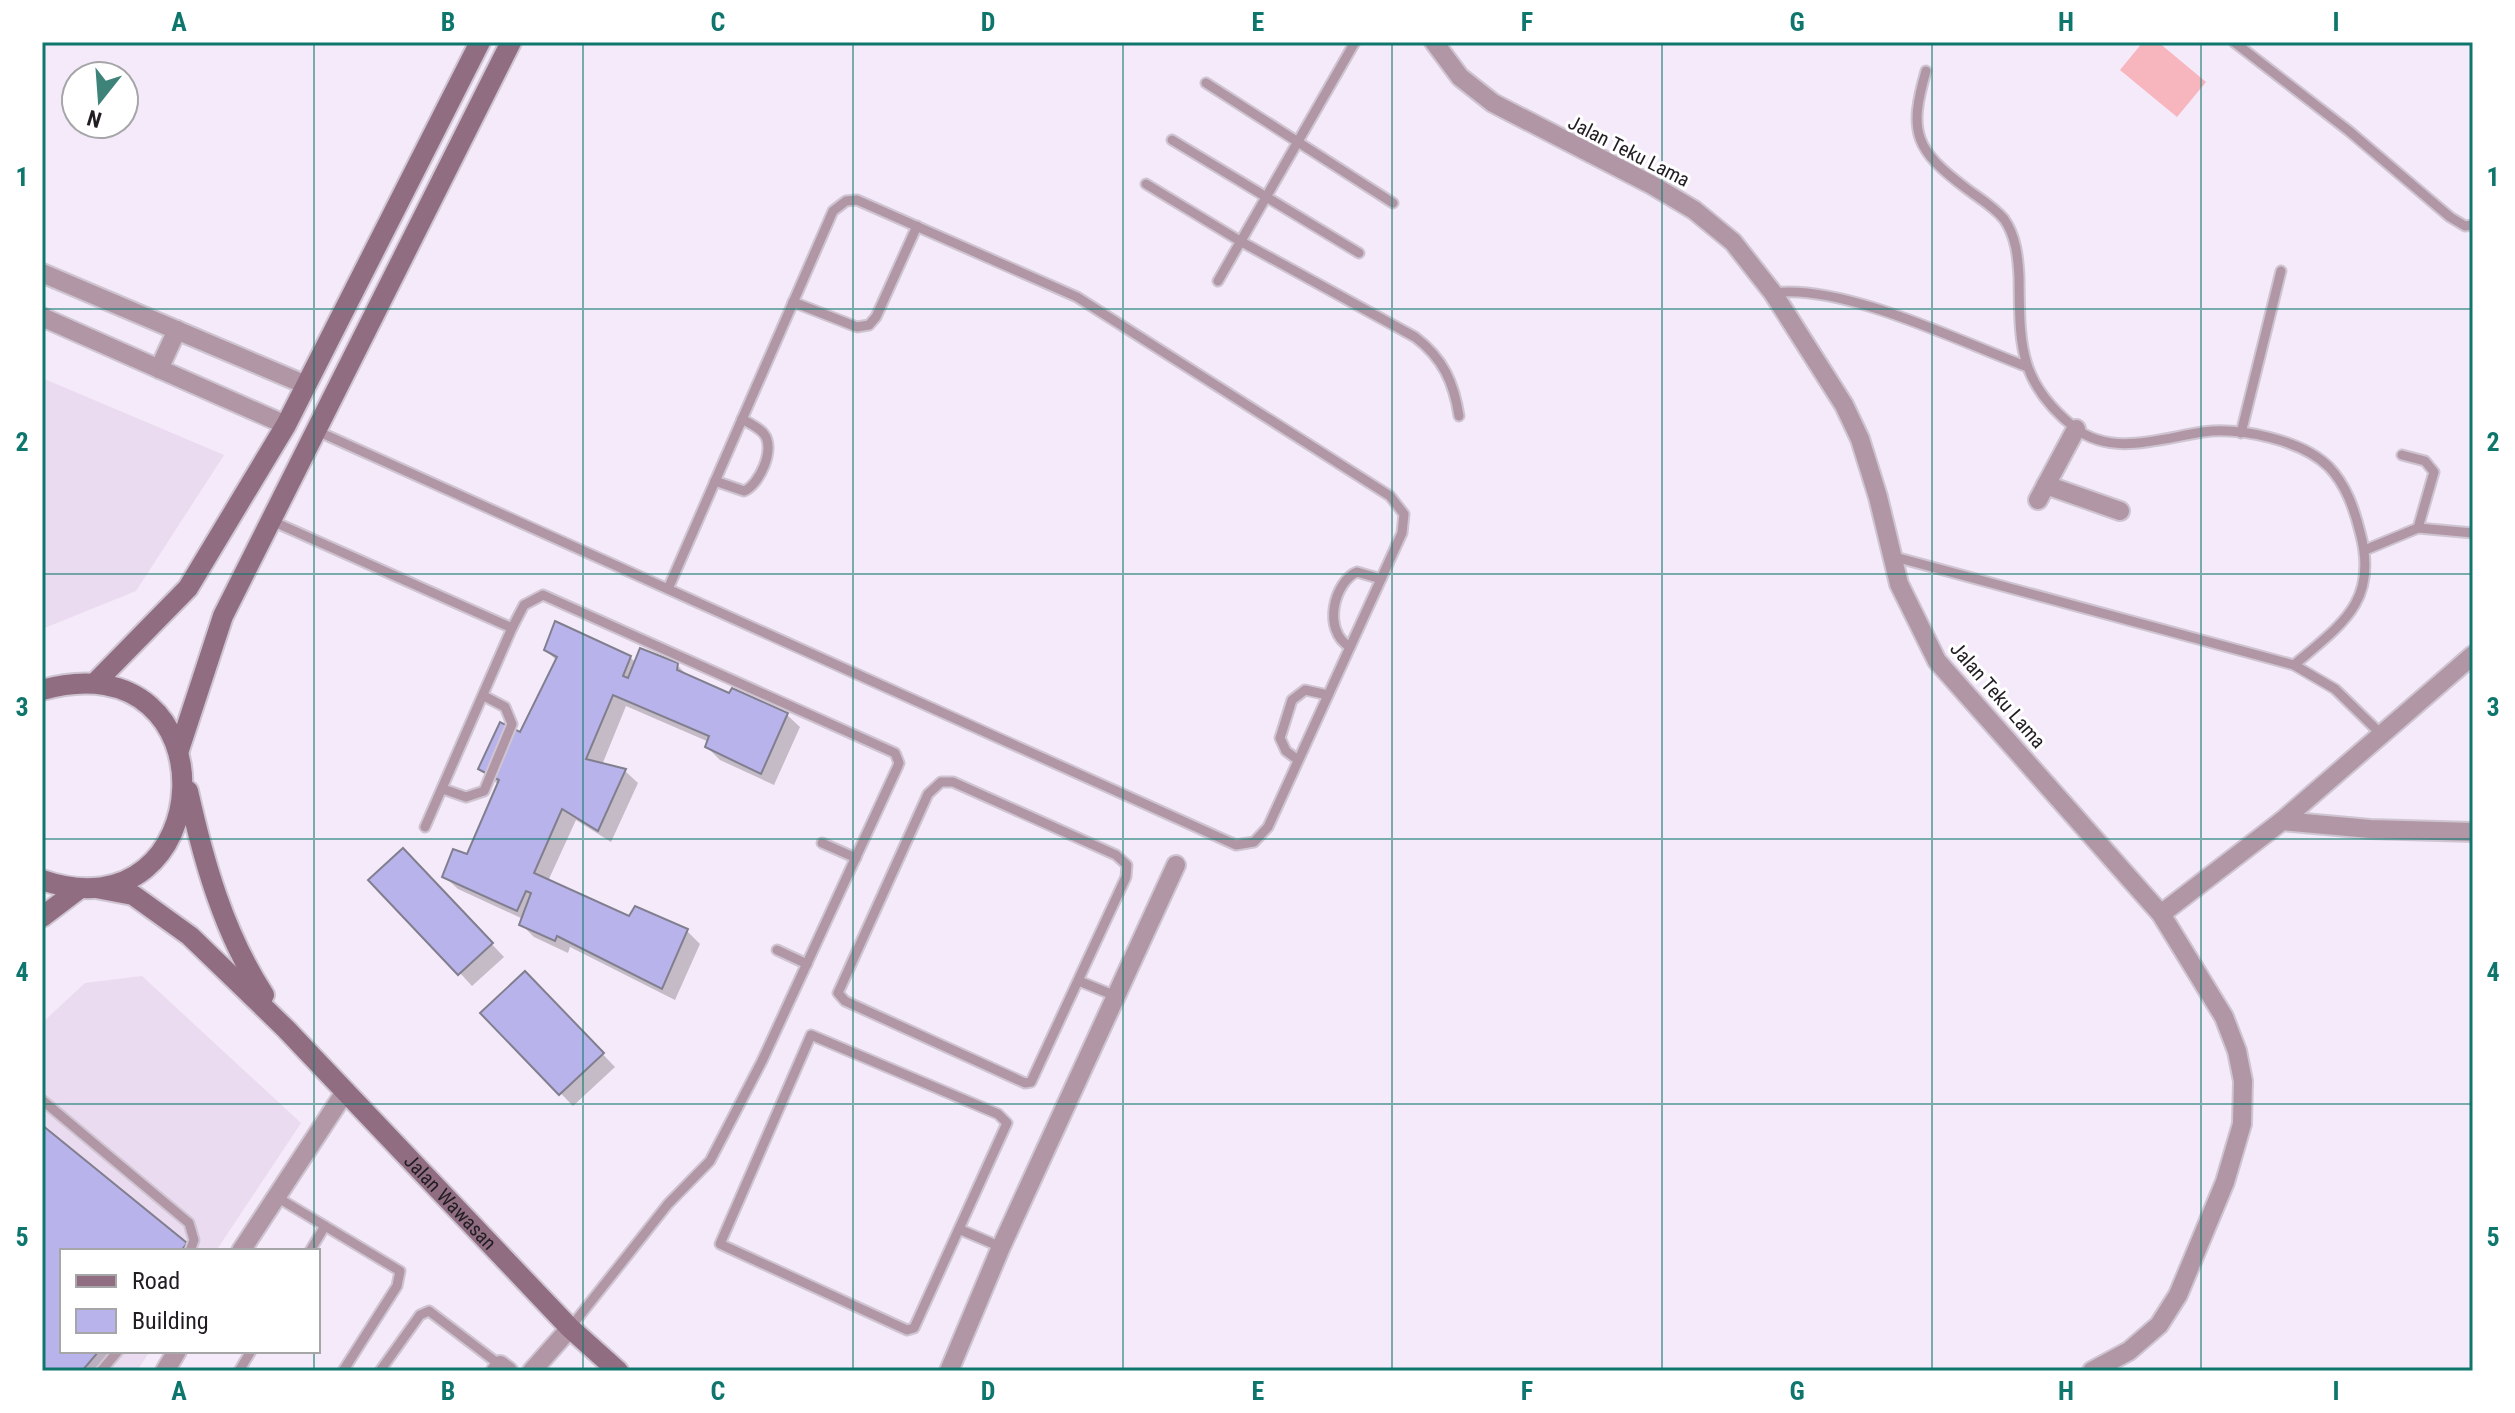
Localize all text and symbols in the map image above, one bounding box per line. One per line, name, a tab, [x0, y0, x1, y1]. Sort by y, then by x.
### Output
text: A	[171, 7, 187, 37]
text: B	[441, 7, 455, 37]
text: C	[711, 7, 726, 37]
text: D	[981, 7, 995, 37]
text: E	[1252, 7, 1265, 37]
text: F	[1521, 7, 1533, 37]
text: G	[1789, 7, 1805, 37]
text: H	[2058, 7, 2074, 37]
text: I	[2332, 7, 2340, 37]
north arrow	[60, 60, 140, 140]
text: N	[84, 105, 104, 133]
street label: Jalan Teku Lama	[1564, 110, 1694, 192]
text: 1	[15, 162, 29, 192]
text: 1	[2486, 162, 2500, 192]
text: 2	[15, 427, 29, 457]
text: 2	[2486, 427, 2500, 457]
street label: Jalan Teku Lama	[1945, 637, 2051, 753]
text: 3	[15, 692, 29, 722]
text: 3	[2486, 692, 2500, 722]
text: 4	[15, 957, 29, 987]
text: 4	[2486, 957, 2500, 987]
street label: Jalan Wawasan	[399, 1149, 501, 1255]
text: 5	[15, 1222, 29, 1252]
text: 5	[2486, 1222, 2500, 1252]
legend	[60, 1249, 320, 1353]
text: Road	[132, 1267, 180, 1295]
text: Building	[132, 1307, 209, 1335]
text: A	[171, 1376, 187, 1406]
text: B	[441, 1376, 455, 1406]
text: C	[711, 1376, 726, 1406]
text: D	[981, 1376, 995, 1406]
text: E	[1252, 1376, 1265, 1406]
text: F	[1521, 1376, 1533, 1406]
text: G	[1789, 1376, 1805, 1406]
text: H	[2058, 1376, 2074, 1406]
text: I	[2332, 1376, 2340, 1406]

